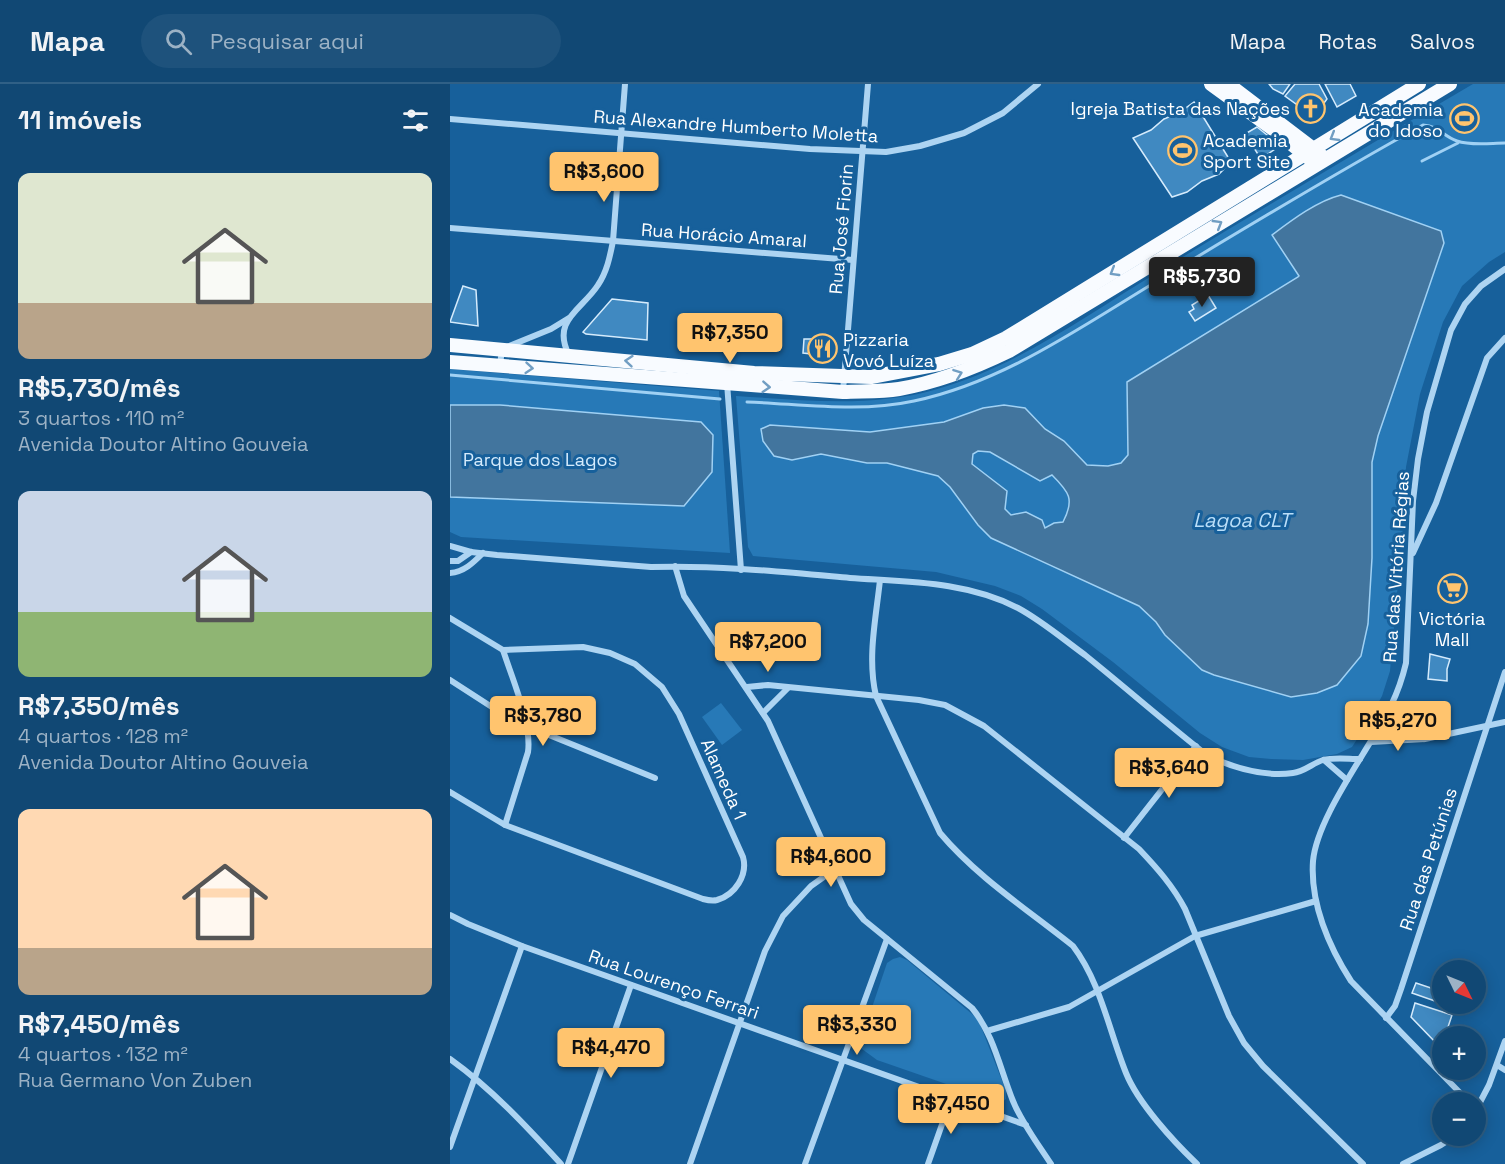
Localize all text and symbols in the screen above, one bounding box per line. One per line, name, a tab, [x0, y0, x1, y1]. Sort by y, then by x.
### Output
search box	[141, 14, 561, 68]
text: Mapa	[30, 23, 105, 59]
icon: search	[162, 25, 195, 58]
text: Pesquisar aqui	[210, 27, 364, 55]
text: Mapa	[1230, 28, 1285, 55]
text: Rotas	[1318, 28, 1377, 55]
text: Salvos	[1410, 28, 1475, 55]
church icon: Igreja Batista das Nações	[1295, 92, 1327, 124]
place label: Igreja Batista das Nações	[1071, 97, 1290, 120]
place label: Academia do Idoso	[1358, 98, 1443, 142]
text: 11 imóveis	[18, 103, 142, 137]
sports icon: Academia do Idoso	[1448, 103, 1480, 135]
icon: filters	[399, 104, 432, 137]
street label: Rua Alexandre Humberto Moletta	[593, 105, 879, 147]
place label: Academia Sport Site	[1203, 129, 1291, 173]
one-way arrow	[1330, 130, 1340, 142]
sports icon: Academia Sport Site	[1166, 134, 1198, 166]
pin: R$3,600	[549, 152, 659, 203]
text: R$3,600	[564, 158, 644, 184]
street label: Rua José Fiorin	[824, 163, 858, 295]
icon: home	[171, 212, 279, 320]
street label: Rua Horácio Amaral	[640, 218, 808, 252]
one-way arrow	[1211, 220, 1222, 231]
pin: R$5,730	[1147, 257, 1257, 308]
text: R$5,730	[1163, 263, 1241, 289]
one-way arrow	[1110, 265, 1120, 277]
pin: R$7,350	[675, 313, 785, 364]
text: R$7,350	[691, 319, 769, 345]
place label: Pizzaria Vovó Luíza	[843, 328, 934, 372]
restaurant icon: Pizzaria Vovó Luíza	[806, 333, 838, 365]
one-way arrow	[624, 355, 634, 368]
one-way arrow	[525, 361, 534, 374]
one-way arrow	[952, 368, 963, 381]
text: R$5,730/mês	[18, 371, 181, 405]
one-way arrow	[761, 380, 770, 393]
text: 3 quartos · 110 m²	[18, 405, 184, 431]
text: Avenida Doutor Altino Gouveia	[18, 431, 308, 457]
park label: Parque dos Lagos	[463, 448, 617, 471]
street label: Rua das Vitória Régias	[1378, 471, 1414, 663]
water label: Lagoa CLT	[1193, 507, 1294, 533]
icon: home	[171, 530, 279, 638]
supermarket icon: Victória Mall	[1436, 573, 1468, 605]
place label: Victória Mall	[1419, 607, 1485, 651]
pin: R$7,200	[713, 622, 823, 673]
text: R$7,200	[729, 628, 807, 654]
text: R$7,350/mês	[18, 689, 180, 723]
pin: R$3,780	[488, 696, 598, 747]
pin: R$5,270	[1343, 701, 1453, 752]
text: R$3,780	[504, 702, 582, 728]
text: R$5,270	[1359, 707, 1437, 733]
text: 4 quartos · 128 m²	[18, 723, 188, 749]
street label: Alameda 1	[696, 735, 752, 823]
pin: R$3,640	[1114, 748, 1224, 799]
text: Avenida Doutor Altino Gouveia	[18, 749, 308, 775]
text: R$3,640	[1129, 754, 1209, 780]
street label: Rua das Petúnias	[1394, 785, 1462, 933]
pin: R$4,600	[776, 837, 886, 888]
text: R$4,600	[790, 843, 872, 869]
icon: home	[171, 848, 279, 956]
street label: Rua Lourenço Ferrari	[586, 944, 762, 1024]
north arrow	[1432, 960, 1486, 1014]
map controls	[1432, 960, 1486, 1146]
pin: R$3,330	[802, 1005, 912, 1056]
text: R$7,450/mês	[18, 1007, 180, 1041]
text: R$3,330	[817, 1011, 897, 1037]
button: +	[1432, 1026, 1486, 1080]
pin: R$4,470	[556, 1028, 666, 1079]
text: R$4,470	[571, 1034, 651, 1060]
text: 4 quartos · 132 m²	[18, 1041, 188, 1067]
text: Rua Germano Von Zuben	[18, 1067, 252, 1093]
pin: R$7,450	[896, 1084, 1006, 1135]
text: R$7,450	[912, 1090, 990, 1116]
button: −	[1432, 1092, 1486, 1146]

